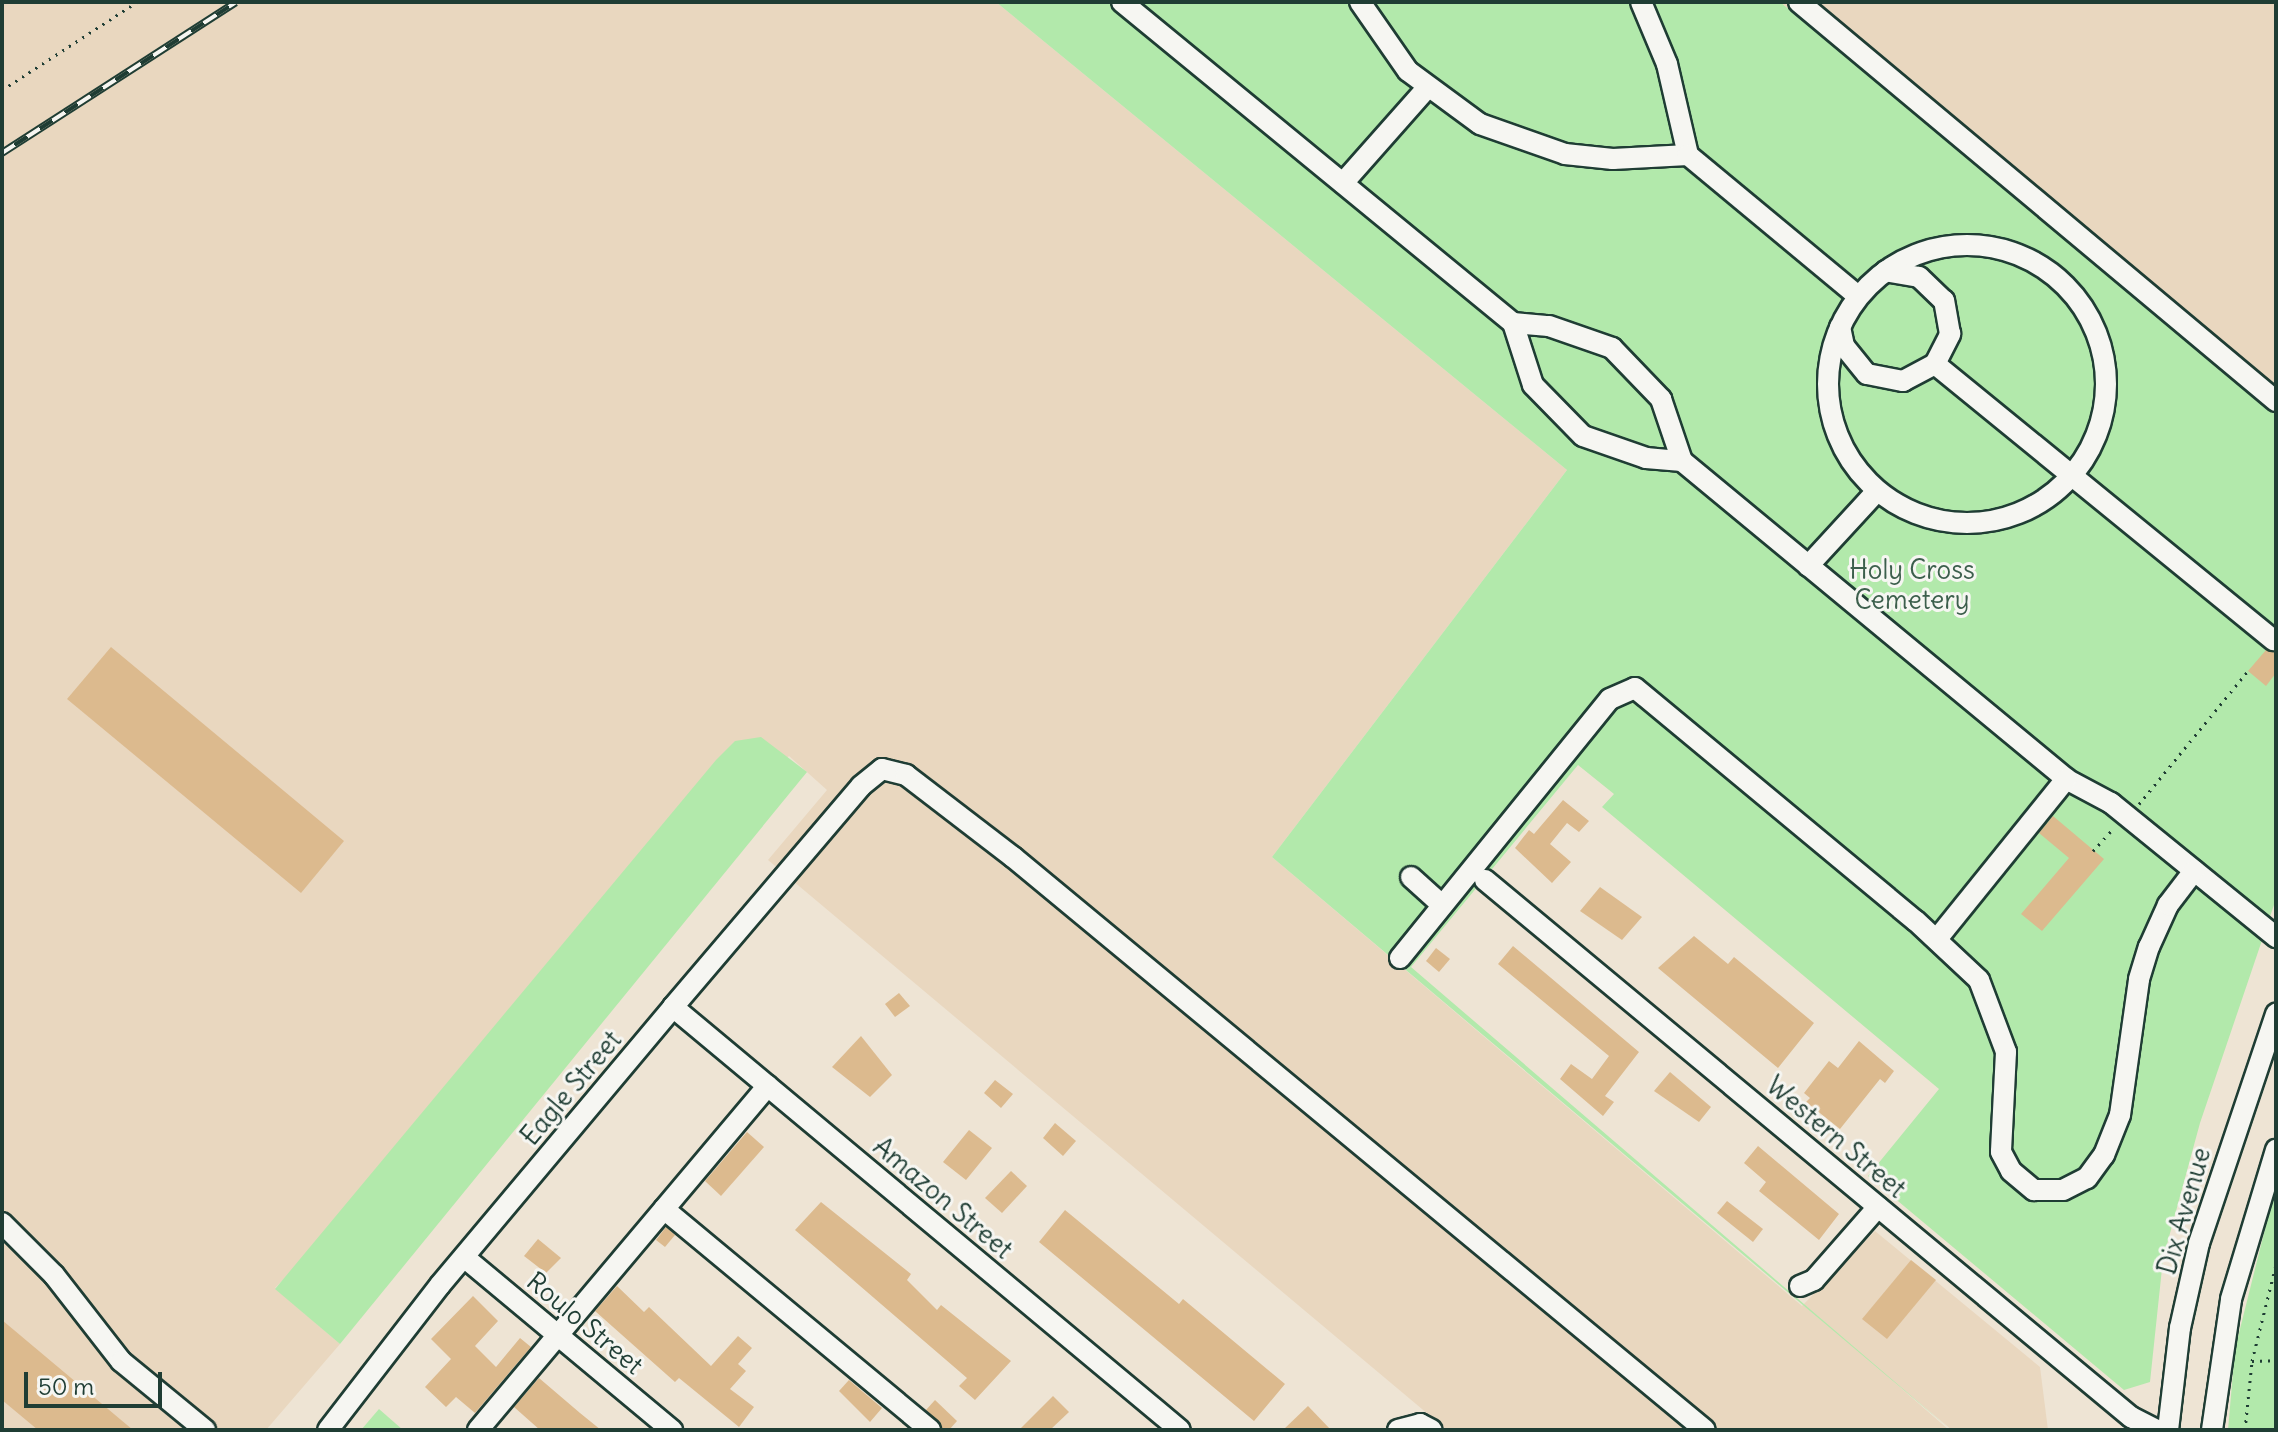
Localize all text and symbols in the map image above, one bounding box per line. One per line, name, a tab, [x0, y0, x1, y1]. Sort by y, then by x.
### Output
park label: Holy Cross Cemetery	[1849, 554, 1975, 616]
street label: Eagle Street	[514, 1025, 628, 1151]
street label: Western Street	[1760, 1070, 1912, 1204]
street label: Amazon Street	[867, 1131, 1019, 1265]
street label: Dix Avenue	[2151, 1144, 2217, 1278]
street label: Roulo Street	[521, 1265, 649, 1381]
scale bar	[28, 1356, 166, 1406]
text: 50 m	[38, 1371, 94, 1401]

